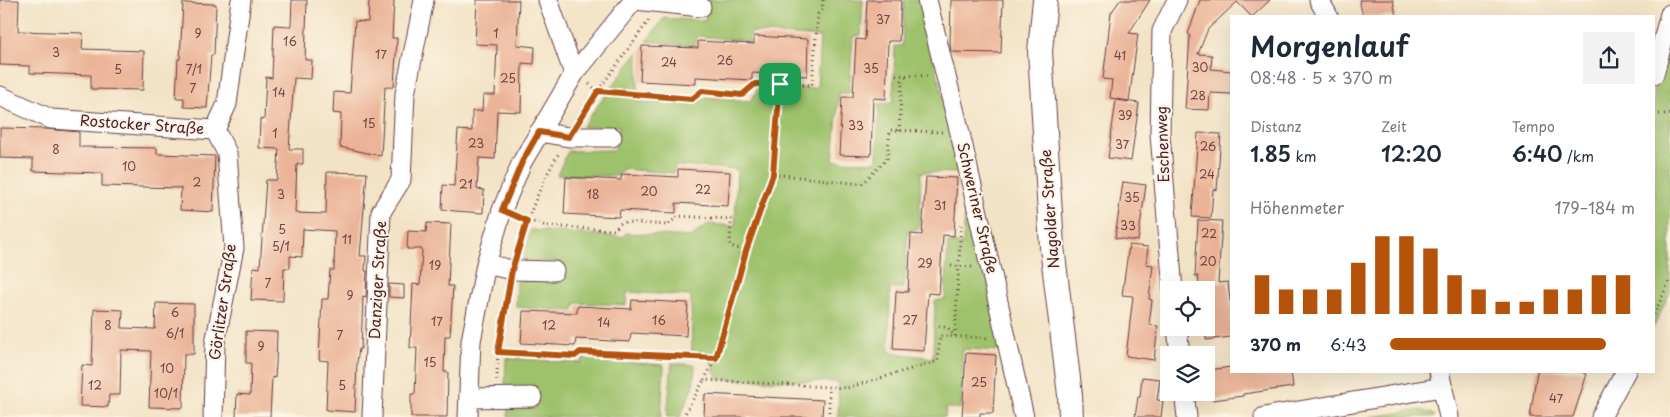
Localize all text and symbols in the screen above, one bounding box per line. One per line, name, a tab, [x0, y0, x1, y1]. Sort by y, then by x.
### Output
house number: 37	[876, 10, 891, 28]
house number: 9	[194, 24, 202, 42]
house number: 1	[493, 24, 499, 42]
text: Morgenlauf	[1250, 24, 1409, 67]
house number: 16	[283, 32, 297, 50]
button: share	[1583, 32, 1635, 84]
house number: 3	[52, 43, 60, 61]
house number: 17	[375, 45, 387, 63]
house number: 41	[1114, 46, 1126, 64]
house number: 26	[717, 51, 733, 69]
house number: 24	[661, 53, 677, 71]
house number: 30	[1192, 58, 1209, 76]
house number: 35	[863, 59, 879, 77]
house number: 5	[114, 60, 122, 78]
house number: 7/1	[186, 60, 202, 78]
pin	[759, 63, 801, 105]
text: 08:48 · 5 × 370 m	[1250, 65, 1393, 89]
house number: 25	[500, 69, 516, 87]
icon: arrive	[766, 70, 794, 98]
house number: 7	[190, 79, 197, 97]
house number: 14	[272, 83, 286, 101]
house number: 28	[1190, 86, 1206, 104]
street label: Eschenweg	[1149, 105, 1174, 183]
house number: 39	[1118, 106, 1132, 124]
street label: Rostocker Straße	[79, 108, 205, 139]
house number: 15	[362, 114, 376, 132]
house number: 33	[848, 116, 864, 134]
text: Distanz	[1250, 116, 1301, 137]
text: Zeit	[1381, 116, 1407, 137]
text: Tempo	[1512, 116, 1555, 137]
house number: 1	[272, 124, 278, 142]
house number: 23	[468, 134, 484, 152]
house number: 37	[1115, 135, 1130, 153]
house number: 26	[1200, 137, 1216, 155]
text: 1.85	[1250, 137, 1291, 169]
text: 12:20	[1381, 137, 1442, 169]
text: 6:40	[1512, 137, 1563, 169]
house number: 8	[52, 140, 60, 158]
street label: Schweriner Straße	[952, 140, 1005, 276]
text: km	[1291, 146, 1317, 167]
text: /km	[1563, 146, 1594, 167]
street label: Nagolder Straße	[1033, 149, 1064, 269]
house number: 10	[122, 157, 136, 175]
house number: 24	[1199, 165, 1215, 183]
house number: 2	[193, 173, 201, 191]
house number: 21	[459, 175, 473, 193]
house number: 22	[695, 180, 711, 198]
house number: 20	[640, 182, 658, 200]
house number: 3	[277, 185, 285, 203]
house number: 18	[587, 185, 599, 203]
house number: 35	[1124, 188, 1140, 206]
text: Höhenmeter	[1250, 195, 1344, 219]
text: 179–184 m	[1555, 195, 1635, 219]
house number: 31	[934, 196, 946, 214]
house number: 33	[1120, 216, 1136, 234]
house number: 5	[278, 220, 286, 238]
street label: Danziger Straße	[362, 220, 391, 340]
house number: 22	[1201, 224, 1217, 242]
house number: 11	[342, 230, 352, 248]
house number: 5/1	[272, 237, 290, 255]
street label: Görlitzer Straße	[202, 242, 241, 362]
house number: 20	[1199, 252, 1217, 270]
house number: 29	[917, 254, 933, 272]
house number: 19	[429, 256, 441, 274]
house number: 7	[265, 274, 272, 292]
map controls	[1160, 281, 1215, 401]
button: locate	[1160, 281, 1215, 336]
house number: 9	[346, 286, 354, 304]
house number: 6	[171, 303, 179, 321]
house number: 16	[652, 311, 666, 329]
house number: 27	[903, 311, 918, 329]
house number: 17	[431, 312, 443, 330]
house number: 14	[597, 313, 611, 331]
house number: 8	[104, 316, 112, 334]
house number: 12	[542, 316, 556, 334]
house number: 6/1	[166, 324, 184, 342]
house number: 7	[337, 326, 344, 344]
text: 370 m	[1250, 332, 1301, 356]
text: 6:43	[1330, 332, 1367, 356]
house number: 9	[257, 337, 265, 355]
button: layers	[1160, 346, 1215, 401]
house number: 15	[423, 353, 437, 371]
house number: 10	[160, 359, 174, 377]
house number: 25	[971, 373, 987, 391]
house number: 12	[88, 376, 102, 394]
house number: 5	[338, 376, 346, 394]
house number: 10/1	[154, 384, 178, 402]
house number: 47	[1549, 389, 1564, 407]

